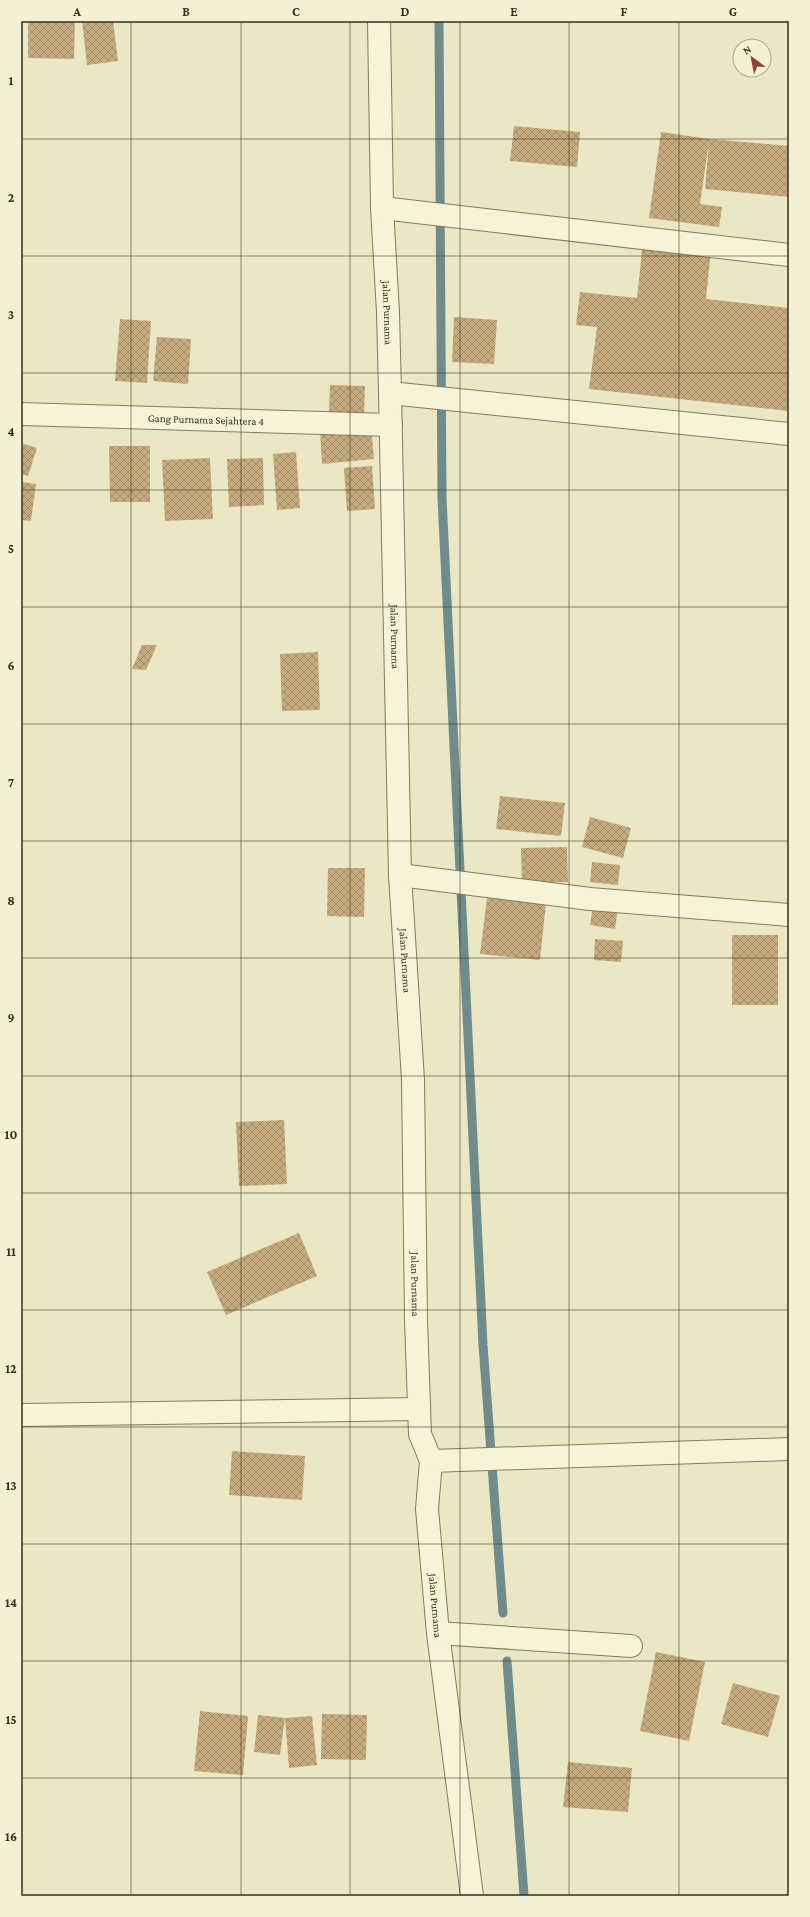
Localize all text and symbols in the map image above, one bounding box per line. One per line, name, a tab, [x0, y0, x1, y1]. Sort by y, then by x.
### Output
text: A	[72, 4, 81, 19]
text: B	[182, 4, 190, 19]
text: C	[292, 4, 300, 19]
text: D	[401, 4, 410, 19]
text: E	[510, 4, 518, 19]
text: F	[621, 4, 628, 19]
text: G	[729, 4, 737, 19]
north arrow	[732, 38, 772, 78]
text: N	[740, 42, 753, 57]
text: 1	[9, 73, 14, 88]
text: 2	[8, 190, 15, 205]
street label: Jalan Purnama	[379, 279, 395, 345]
text: 3	[8, 307, 14, 322]
street label: Gang Purnama Sejahtera 4	[148, 412, 265, 427]
text: 4	[7, 424, 15, 439]
text: 5	[8, 541, 14, 556]
street label: Jalan Purnama	[387, 603, 402, 669]
text: 6	[7, 658, 15, 673]
text: 7	[8, 775, 14, 790]
text: 8	[7, 893, 15, 908]
street label: Jalan Purnama	[396, 927, 413, 993]
text: 9	[7, 1010, 15, 1025]
text: 10	[5, 1127, 17, 1142]
text: 11	[6, 1244, 16, 1259]
street label: Jalan Purnama	[408, 1251, 422, 1317]
text: 12	[5, 1361, 17, 1376]
text: 13	[5, 1478, 17, 1493]
street label: Jalan Purnama	[426, 1572, 445, 1638]
text: 14	[5, 1595, 17, 1610]
text: 15	[5, 1712, 17, 1727]
text: 16	[5, 1829, 17, 1844]

